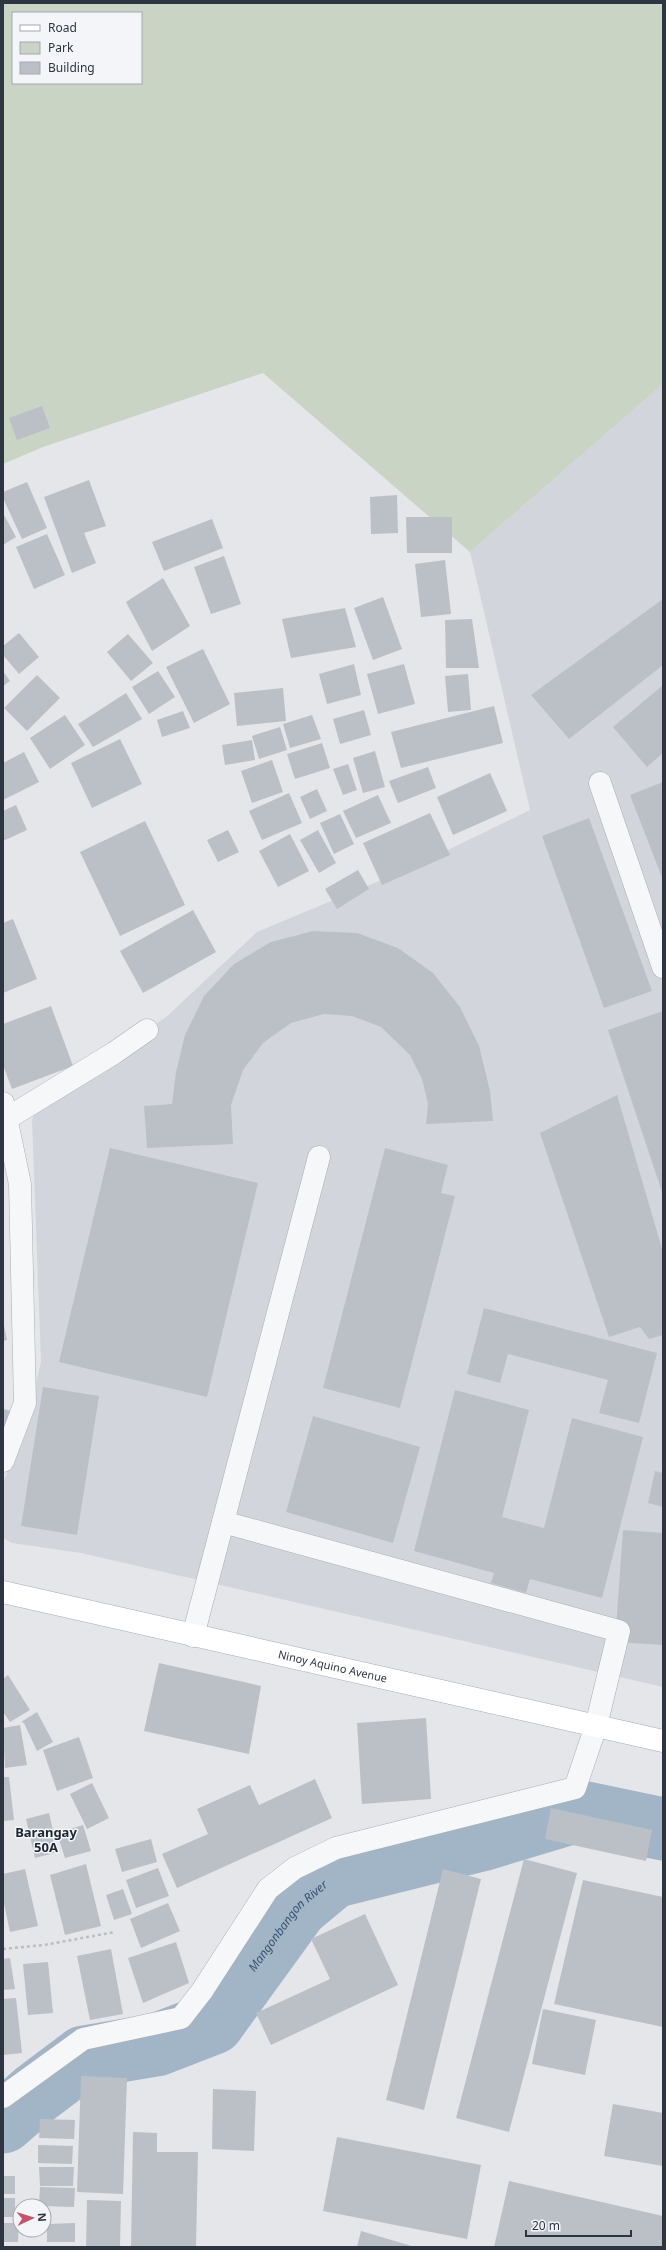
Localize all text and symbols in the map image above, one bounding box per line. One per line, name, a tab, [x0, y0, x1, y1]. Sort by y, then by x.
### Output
legend	[12, 12, 142, 84]
text: Road	[48, 19, 77, 36]
text: Park	[48, 39, 74, 56]
text: Building	[48, 59, 95, 76]
street label: Ninoy Aquino Avenue	[277, 1646, 389, 1686]
district label: Barangay 50A	[15, 1823, 77, 1856]
water label: Mangonbangon River	[244, 1875, 332, 1975]
north arrow	[12, 2198, 52, 2238]
text: N	[35, 2212, 50, 2222]
scale bar	[526, 2212, 631, 2238]
text: 20 m	[532, 2217, 560, 2234]

